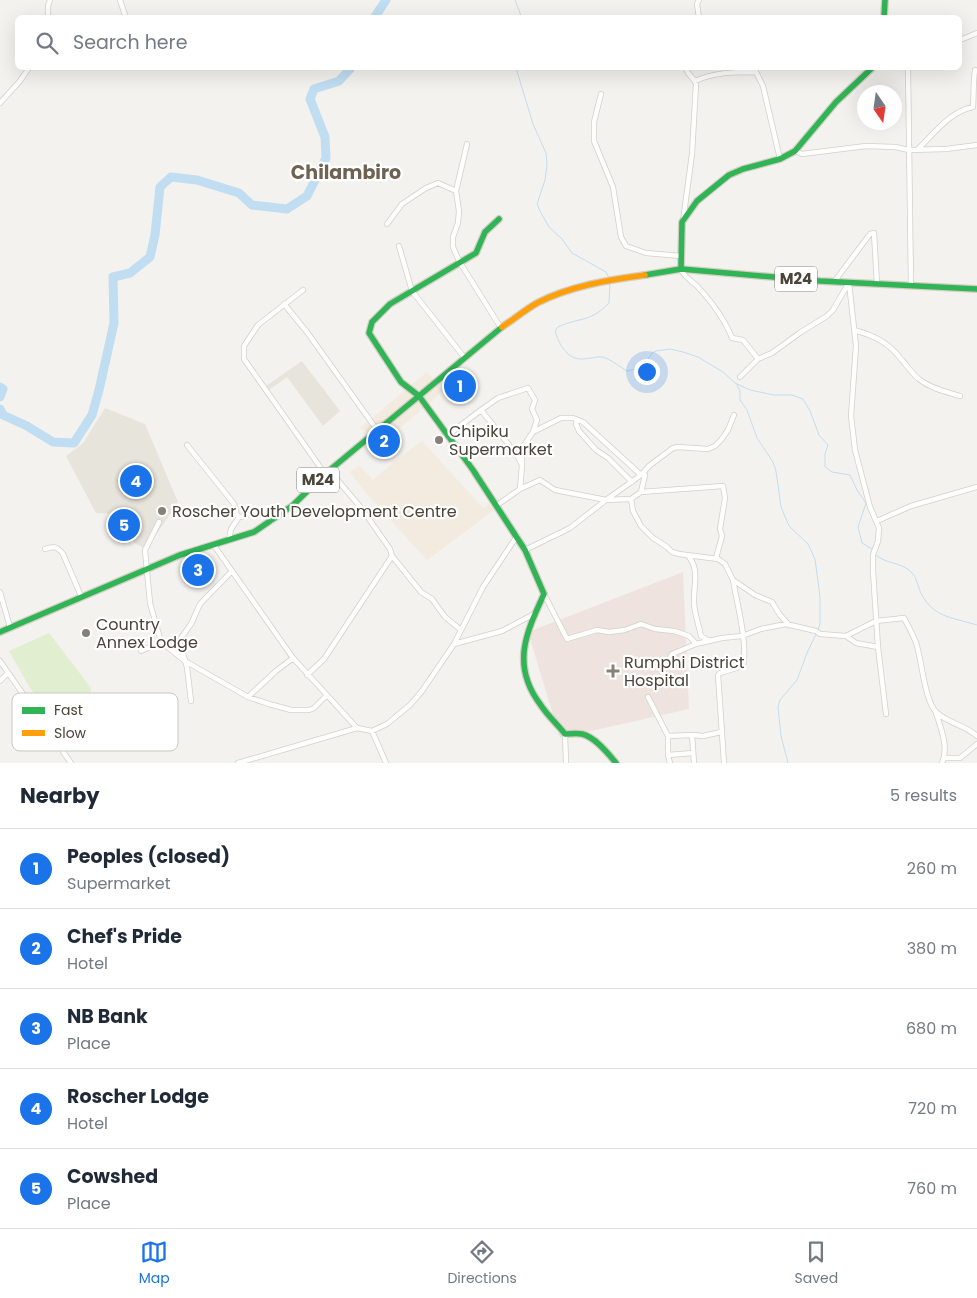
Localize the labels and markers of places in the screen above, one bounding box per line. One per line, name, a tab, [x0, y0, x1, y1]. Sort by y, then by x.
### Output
pin: 1	[444, 367, 476, 405]
place label: Chipiku Supermarket	[449, 420, 553, 461]
pin: 2	[368, 422, 400, 460]
marker: Chipiku Supermarket	[433, 434, 445, 446]
pin: 4	[120, 462, 152, 500]
place label: Roscher Youth Development Centre	[172, 500, 457, 523]
marker: Roscher Youth Development Centre	[156, 505, 168, 517]
pin: 5	[108, 506, 140, 544]
pin: 3	[182, 551, 214, 589]
place label: Country Annex Lodge	[96, 613, 198, 654]
marker: Country Annex Lodge	[80, 627, 92, 639]
place label: Rumphi District Hospital	[624, 651, 745, 692]
marker: Rumphi District Hospital	[606, 664, 620, 678]

